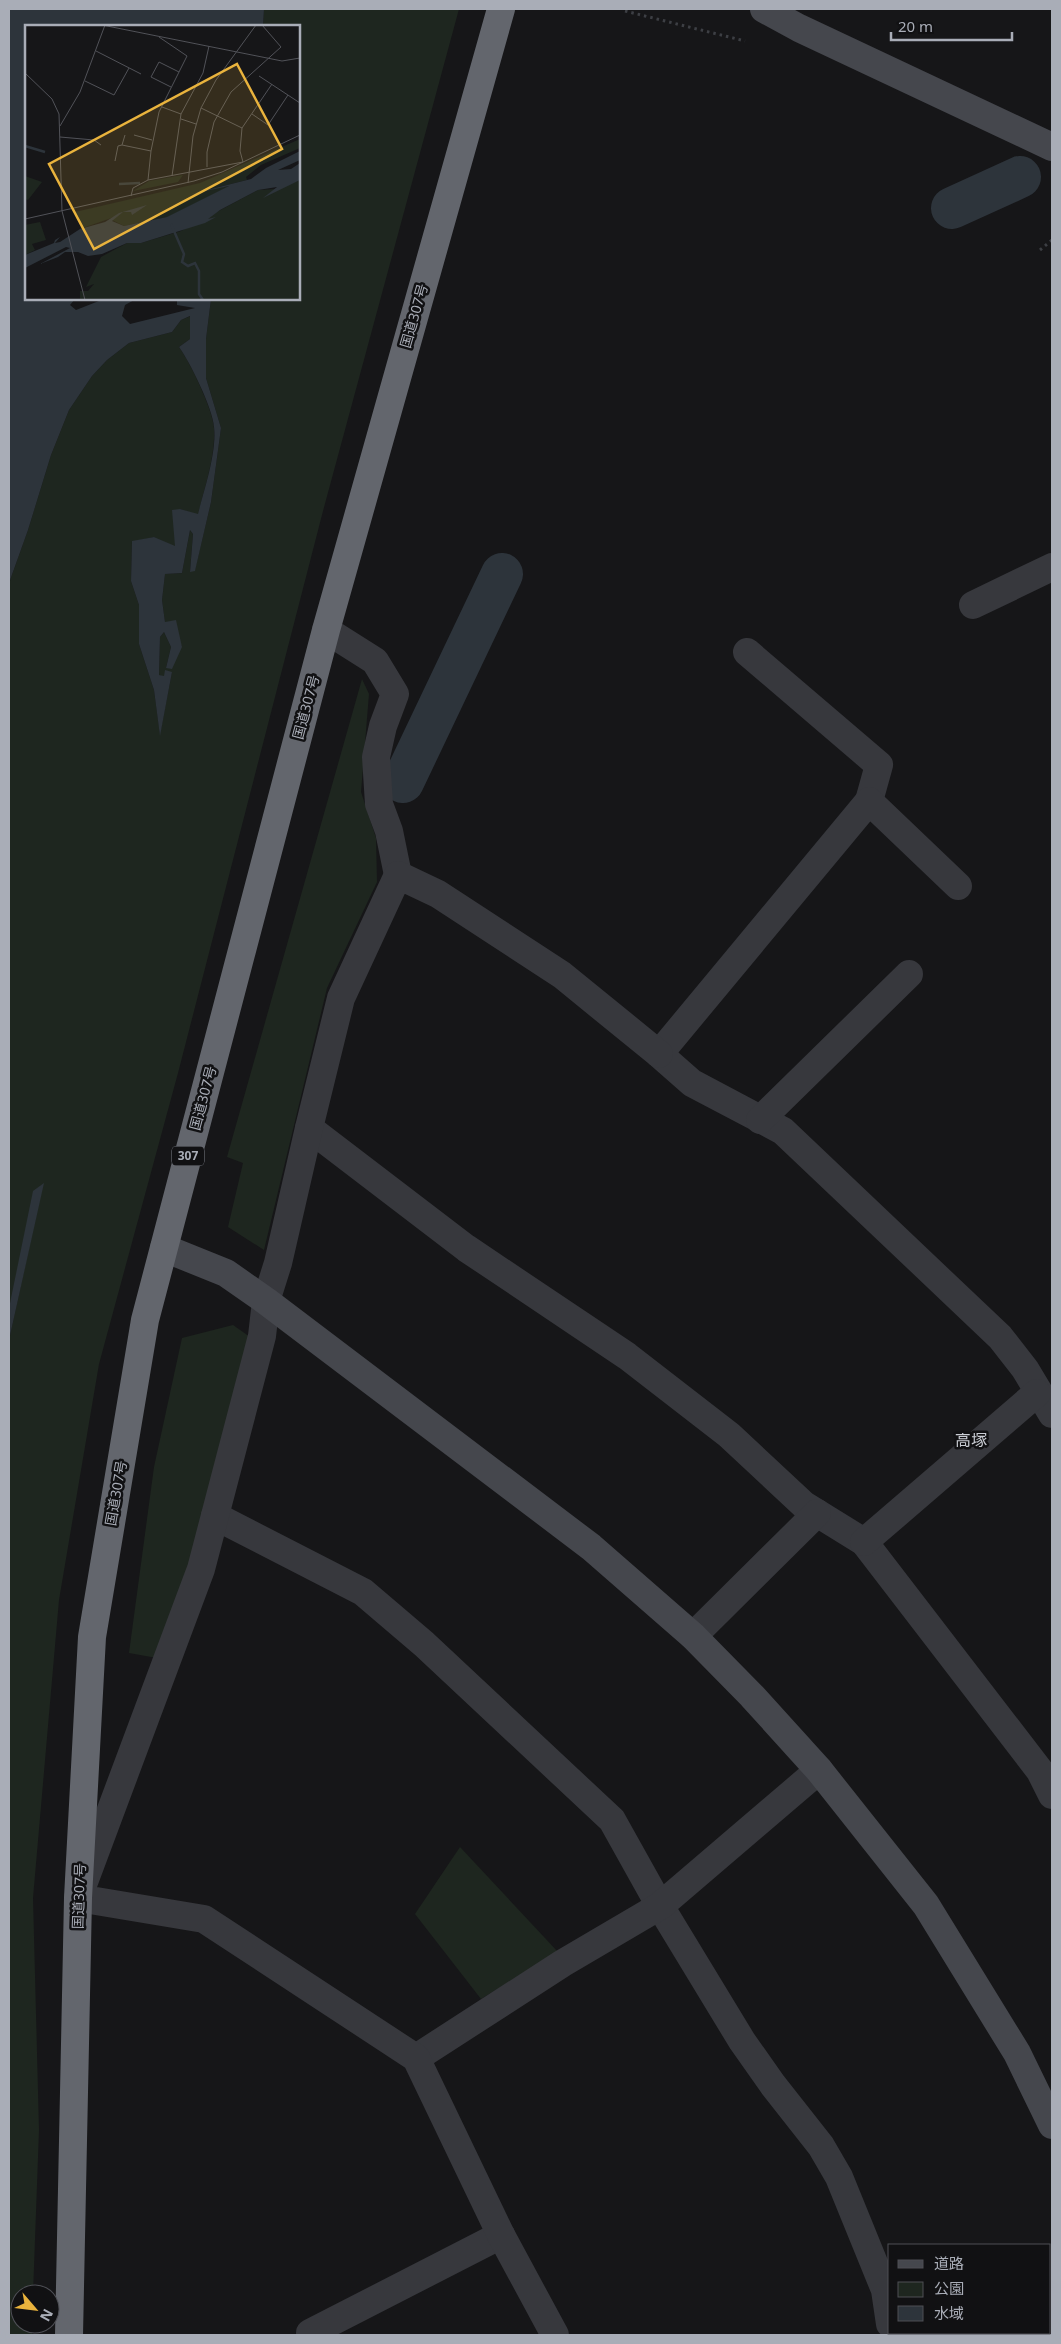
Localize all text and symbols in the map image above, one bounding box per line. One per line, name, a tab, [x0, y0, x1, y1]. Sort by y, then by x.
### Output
scale bar	[891, 10, 1012, 42]
text: 20 m	[898, 16, 933, 36]
inset map	[25, 25, 300, 300]
street label: 国道307号	[395, 282, 432, 350]
street label: 国道307号	[288, 673, 323, 741]
street label: 国道307号	[185, 1064, 220, 1132]
road number: 307	[172, 1146, 204, 1166]
district label: 高塚	[955, 1429, 987, 1451]
street label: 国道307号	[100, 1459, 131, 1527]
street label: 国道307号	[68, 1863, 89, 1929]
legend	[888, 2244, 1051, 2334]
text: 道路	[934, 2253, 964, 2273]
text: 公園	[934, 2278, 964, 2298]
north arrow	[10, 2284, 60, 2334]
text: 水域	[934, 2303, 964, 2323]
text: N	[36, 2306, 58, 2325]

